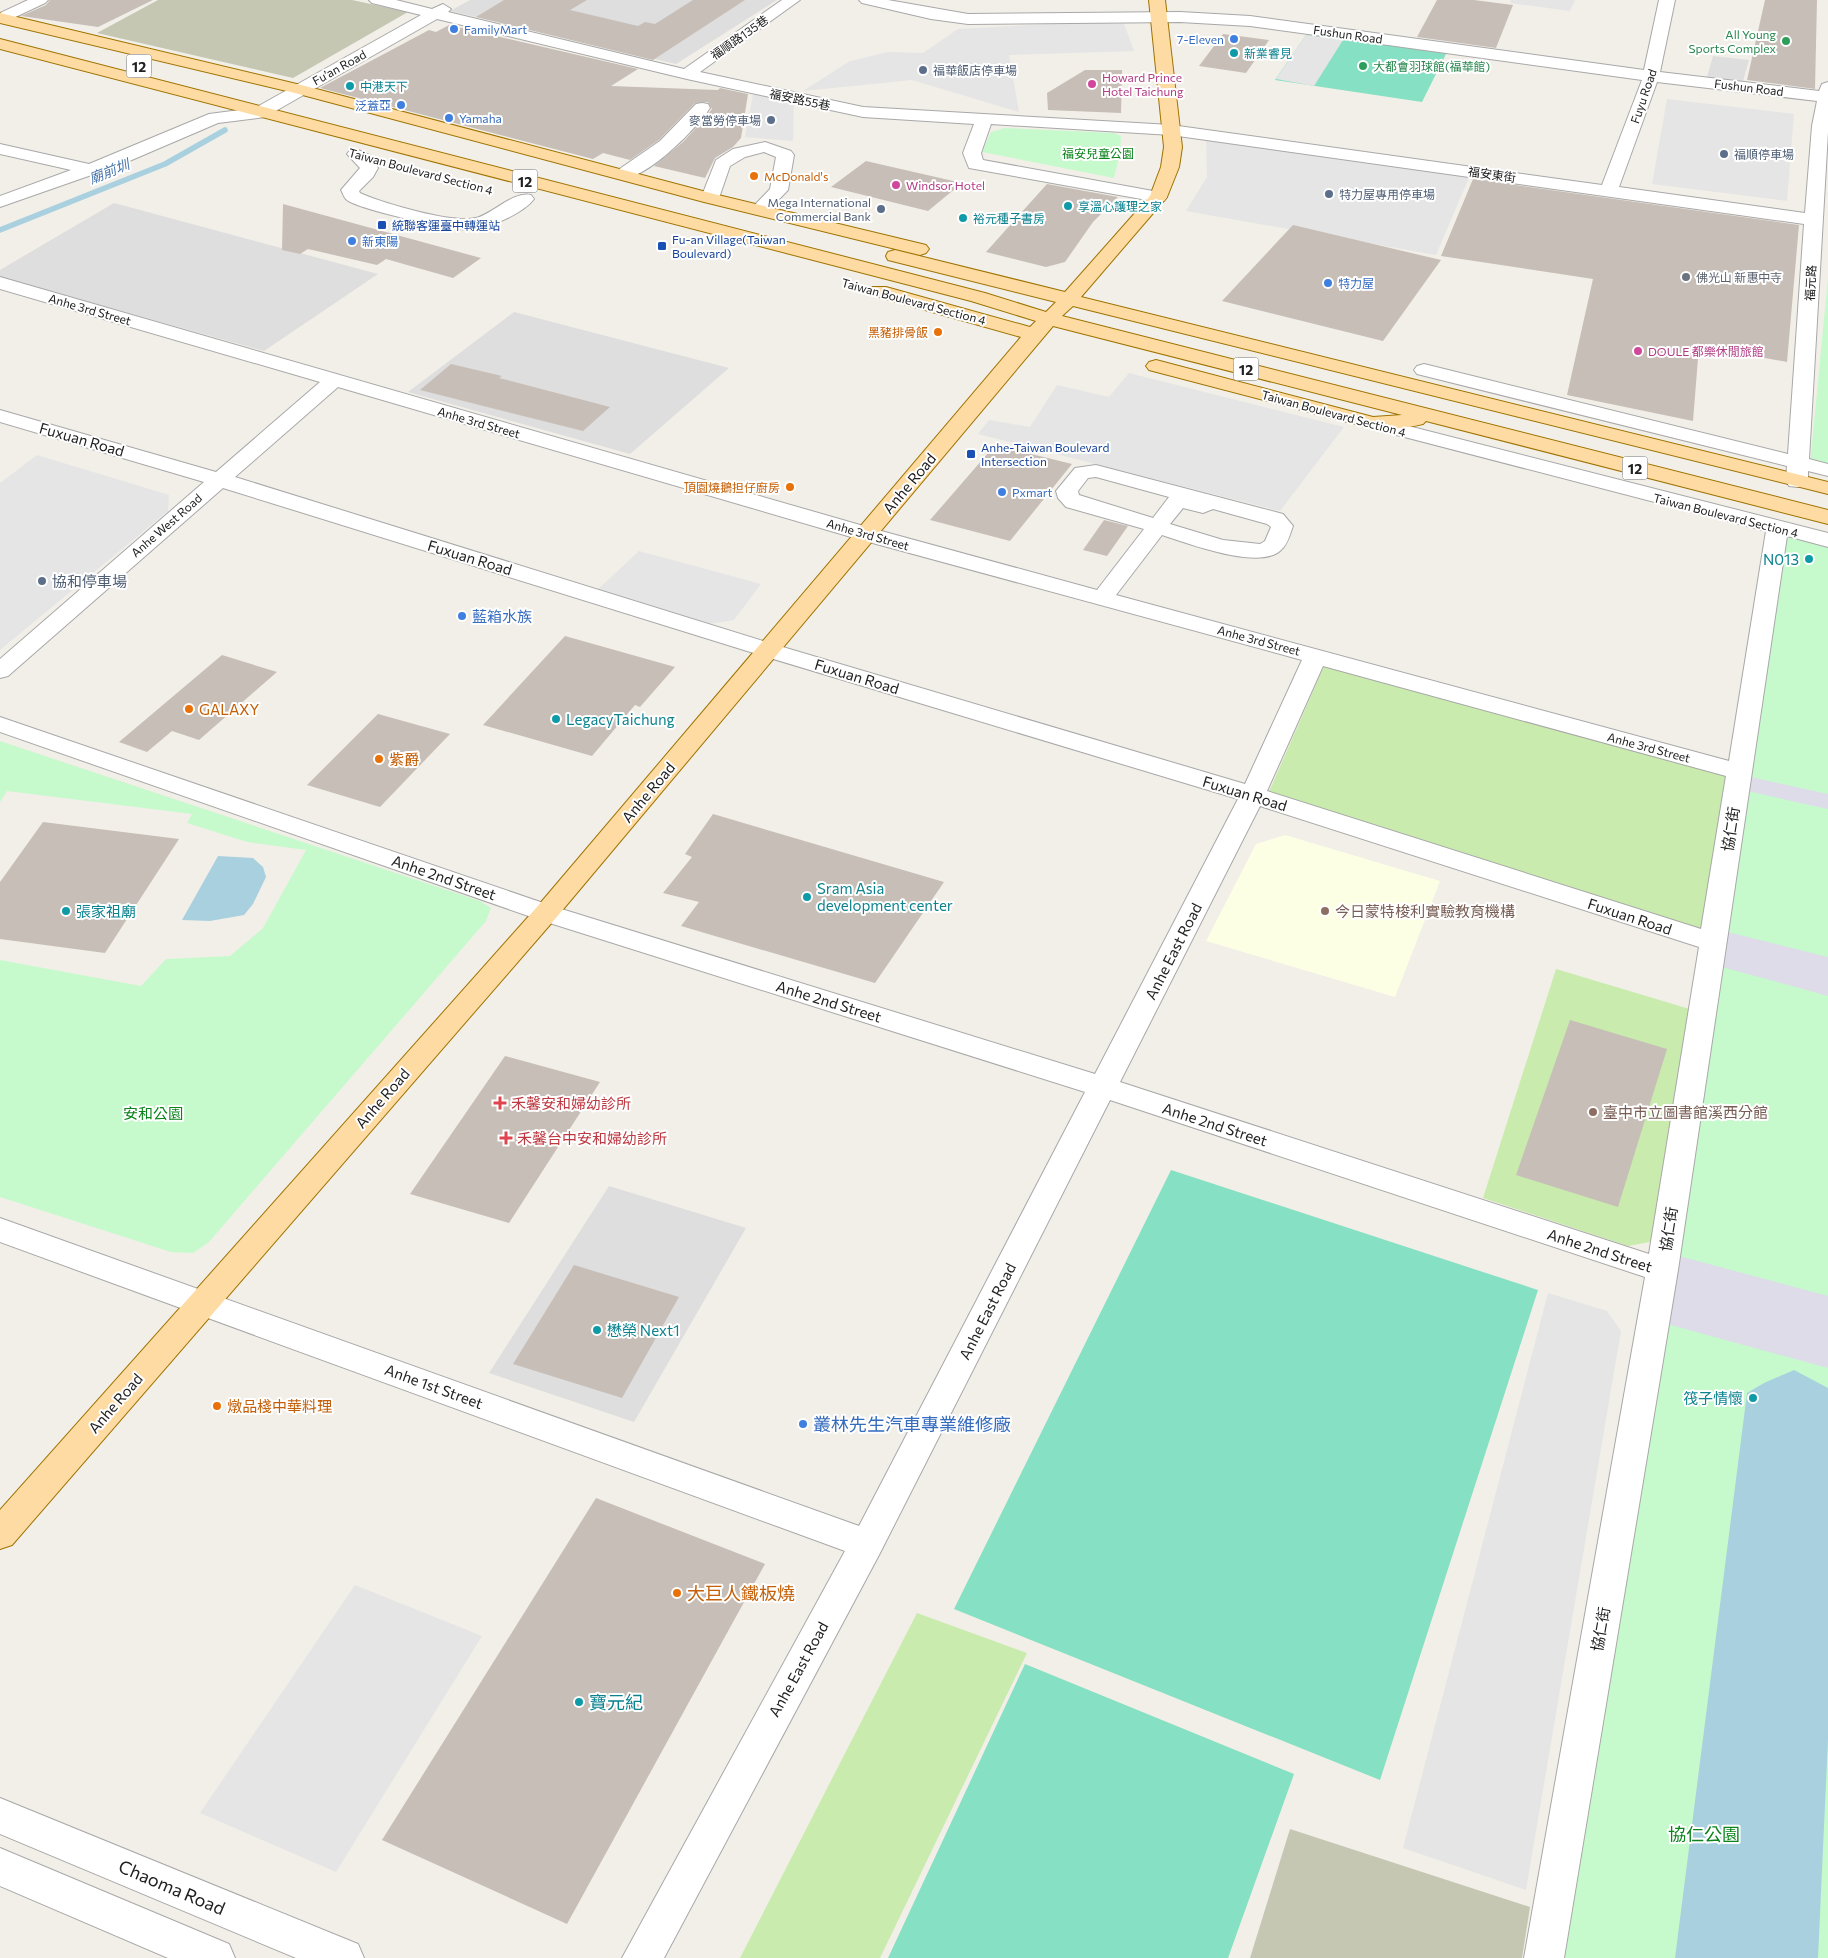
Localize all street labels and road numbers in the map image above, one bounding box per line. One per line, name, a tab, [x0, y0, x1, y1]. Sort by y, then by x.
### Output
street label: 福順路135巷	[708, 12, 770, 62]
street label: Fushun Road	[1313, 22, 1384, 46]
street label: Fu’an Road	[310, 46, 368, 87]
road number: 12	[126, 54, 152, 78]
street label: Fuyu Road	[1627, 67, 1659, 125]
street label: Fushun Road	[1714, 76, 1784, 98]
street label: 福安路55巷	[768, 86, 832, 112]
street label: Taiwan Boulevard Section 4	[347, 145, 495, 197]
street label: 福安東街	[1467, 164, 1517, 184]
road number: 12	[512, 170, 538, 192]
street label: 福元路	[1802, 265, 1818, 301]
street label: Taiwan Boulevard Section 4	[840, 275, 988, 327]
street label: Anhe 3rd Street	[47, 291, 133, 327]
road number: 12	[1234, 358, 1258, 380]
street label: Taiwan Boulevard Section 4	[1260, 387, 1408, 439]
street label: Anhe 3rd Street	[436, 404, 522, 440]
street label: Fuxuan Road	[37, 418, 127, 460]
street label: Anhe Road	[879, 449, 939, 517]
road number: 12	[1622, 456, 1648, 479]
street label: Anhe West Road	[128, 490, 204, 559]
street label: Taiwan Boulevard Section 4	[1652, 490, 1800, 540]
street label: Anhe 3rd Street	[825, 516, 911, 552]
street label: Fuxuan Road	[426, 536, 514, 578]
street label: Anhe 3rd Street	[1216, 622, 1302, 658]
street label: Fuxuan Road	[813, 655, 901, 697]
street label: Anhe 3rd Street	[1606, 729, 1692, 765]
street label: Anhe Road	[618, 758, 678, 826]
street label: Fuxuan Road	[1201, 772, 1289, 814]
street label: 協仁街	[1718, 805, 1742, 853]
street label: Anhe 2nd Street	[389, 851, 499, 903]
street label: Fuxuan Road	[1586, 894, 1674, 938]
street label: Anhe East Road	[1141, 900, 1205, 1002]
street label: Anhe 2nd Street	[774, 976, 884, 1026]
street label: Anhe Road	[351, 1064, 413, 1132]
street label: Anhe 2nd Street	[1160, 1099, 1270, 1149]
street label: 協仁街	[1656, 1205, 1680, 1253]
street label: Anhe 2nd Street	[1545, 1225, 1655, 1275]
street label: Anhe East Road	[955, 1260, 1019, 1362]
street label: Anhe 1st Street	[383, 1360, 485, 1412]
street label: Anhe Road	[84, 1369, 146, 1437]
street label: 協仁街	[1587, 1605, 1613, 1653]
street label: Anhe East Road	[764, 1618, 832, 1720]
street label: Chaoma Road	[115, 1855, 229, 1919]

